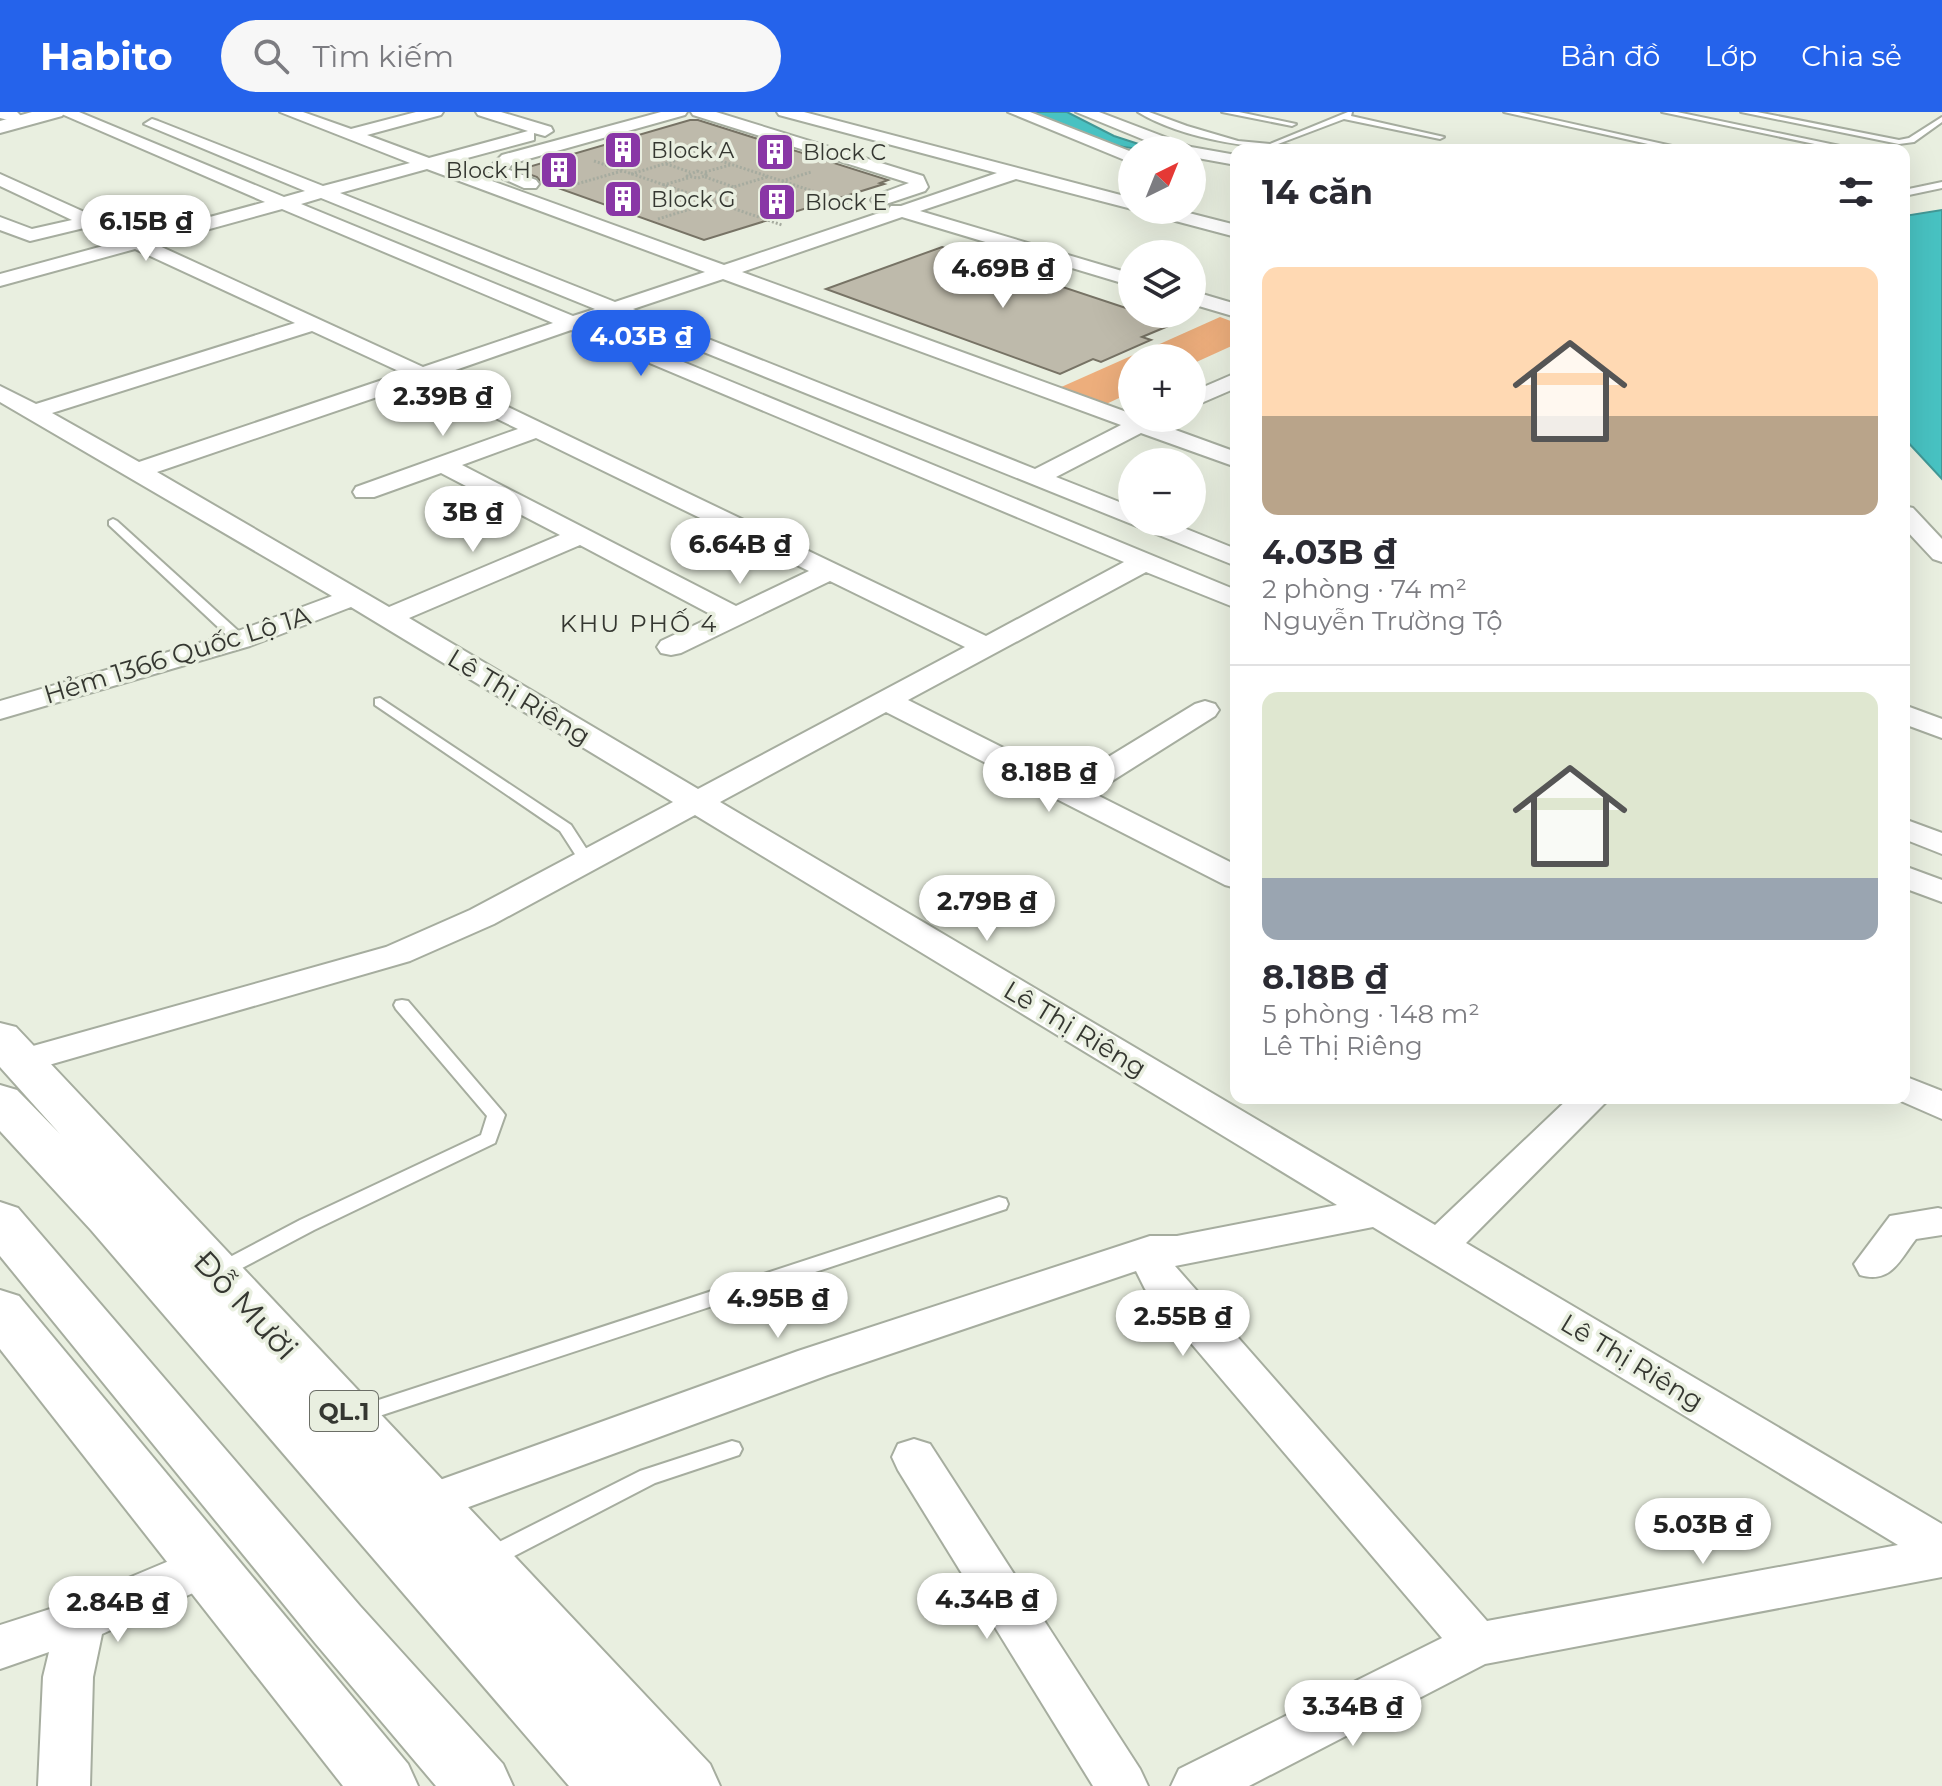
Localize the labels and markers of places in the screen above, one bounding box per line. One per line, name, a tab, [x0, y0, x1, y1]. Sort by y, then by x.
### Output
building icon: Block A	[602, 129, 644, 171]
building icon: Block C	[754, 131, 796, 173]
place label: Block A	[651, 137, 734, 164]
place label: Block C	[803, 139, 886, 166]
building icon: Block H	[538, 149, 580, 191]
place label: Block H	[446, 157, 531, 184]
building icon: Block G	[602, 178, 644, 220]
building icon: Block E	[756, 181, 798, 223]
place label: Block G	[651, 186, 735, 213]
place label: Block E	[805, 189, 887, 216]
pin: 6.15B ₫	[72, 195, 220, 263]
pin: 4.69B ₫	[929, 242, 1077, 310]
pin: 4.03B ₫	[567, 310, 715, 378]
pin: 2.39B ₫	[369, 370, 517, 438]
pin: 3B ₫	[426, 486, 520, 554]
pin: 6.64B ₫	[666, 518, 814, 586]
pin: 8.18B ₫	[975, 746, 1123, 814]
pin: 2.79B ₫	[913, 875, 1061, 943]
pin: 4.95B ₫	[704, 1272, 852, 1340]
pin: 2.55B ₫	[1109, 1290, 1257, 1358]
pin: 5.03B ₫	[1629, 1498, 1777, 1566]
pin: 4.34B ₫	[913, 1573, 1061, 1641]
pin: 2.84B ₫	[44, 1576, 192, 1644]
pin: 3.34B ₫	[1279, 1680, 1427, 1748]

